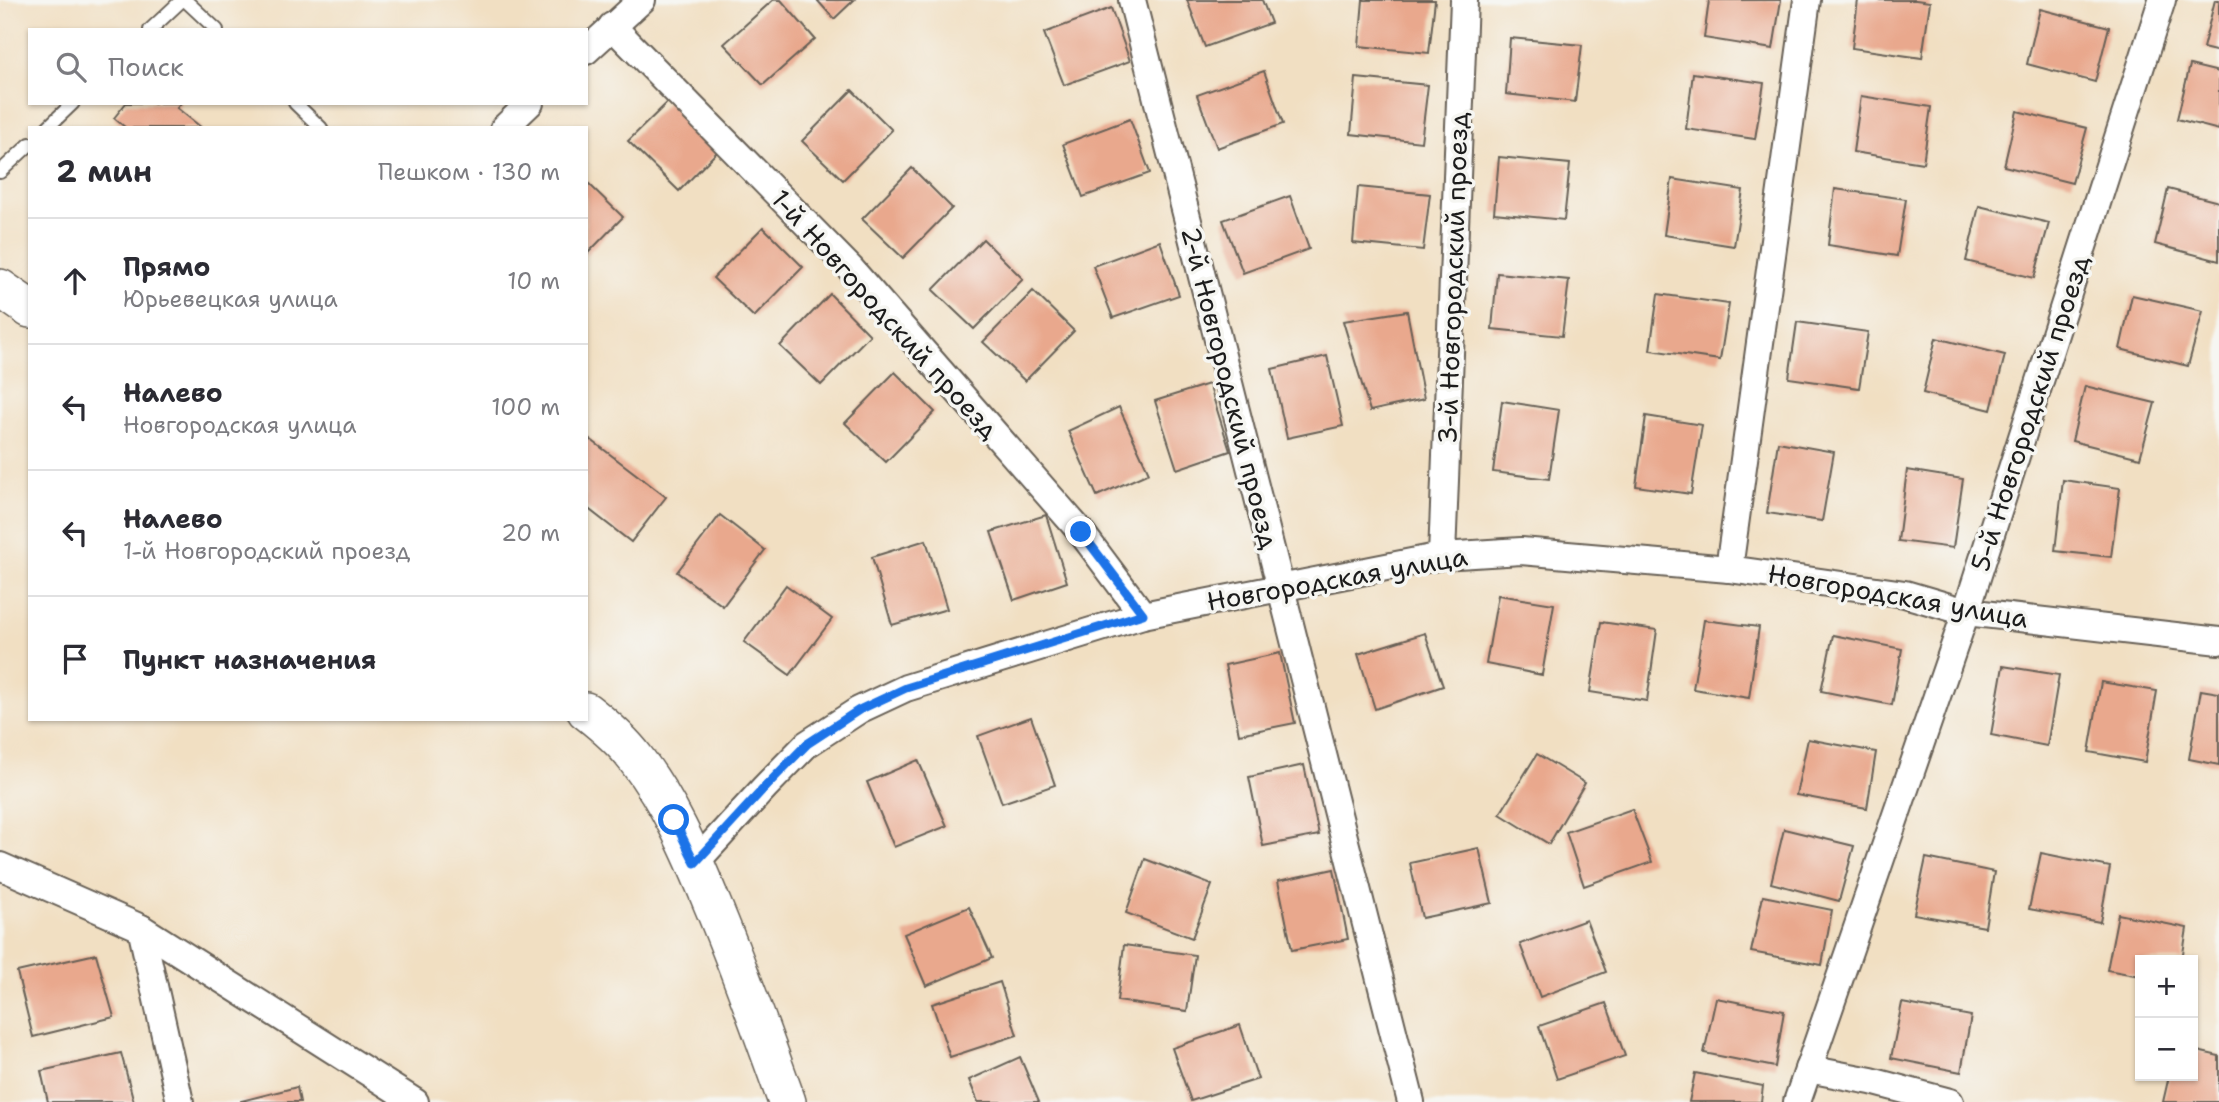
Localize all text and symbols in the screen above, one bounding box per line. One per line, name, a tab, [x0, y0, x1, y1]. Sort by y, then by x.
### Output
search box	[28, 28, 588, 105]
icon: search	[52, 48, 90, 86]
text: Поиск	[108, 49, 184, 84]
street label: 3-й Новгородский проезд	[1429, 111, 1476, 445]
text: 2 мин	[56, 151, 152, 192]
text: Пешком · 130 m	[378, 157, 560, 187]
street label: 1-й Новгородский проезд	[764, 181, 1007, 446]
street label: 2-й Новгородский проезд	[1173, 223, 1288, 553]
text: Прямо	[123, 249, 211, 284]
street label: 5-й Новгородский проезд	[1962, 250, 2097, 575]
icon: ahead	[56, 262, 94, 300]
text: 10 m	[507, 266, 560, 296]
text: Юрьевецкая улица	[123, 284, 338, 314]
text: Налево	[123, 375, 223, 410]
icon: left	[56, 388, 94, 426]
text: 100 m	[491, 392, 560, 422]
text: Новгородская улица	[123, 410, 357, 440]
text: Налево	[123, 501, 223, 536]
icon: left	[56, 514, 94, 552]
route end	[1065, 516, 1096, 547]
text: 20 m	[501, 518, 560, 548]
text: 1-й Новгородский проезд	[123, 536, 410, 566]
street label: Новгородская улица	[1204, 538, 1470, 619]
street label: Новгородская улица	[1765, 555, 2031, 636]
icon: arrive	[56, 640, 94, 678]
text: Пункт назначения	[123, 642, 376, 677]
route start	[658, 804, 689, 835]
map controls	[2135, 955, 2198, 1081]
button: +	[2135, 955, 2198, 1018]
button: −	[2135, 1018, 2198, 1081]

